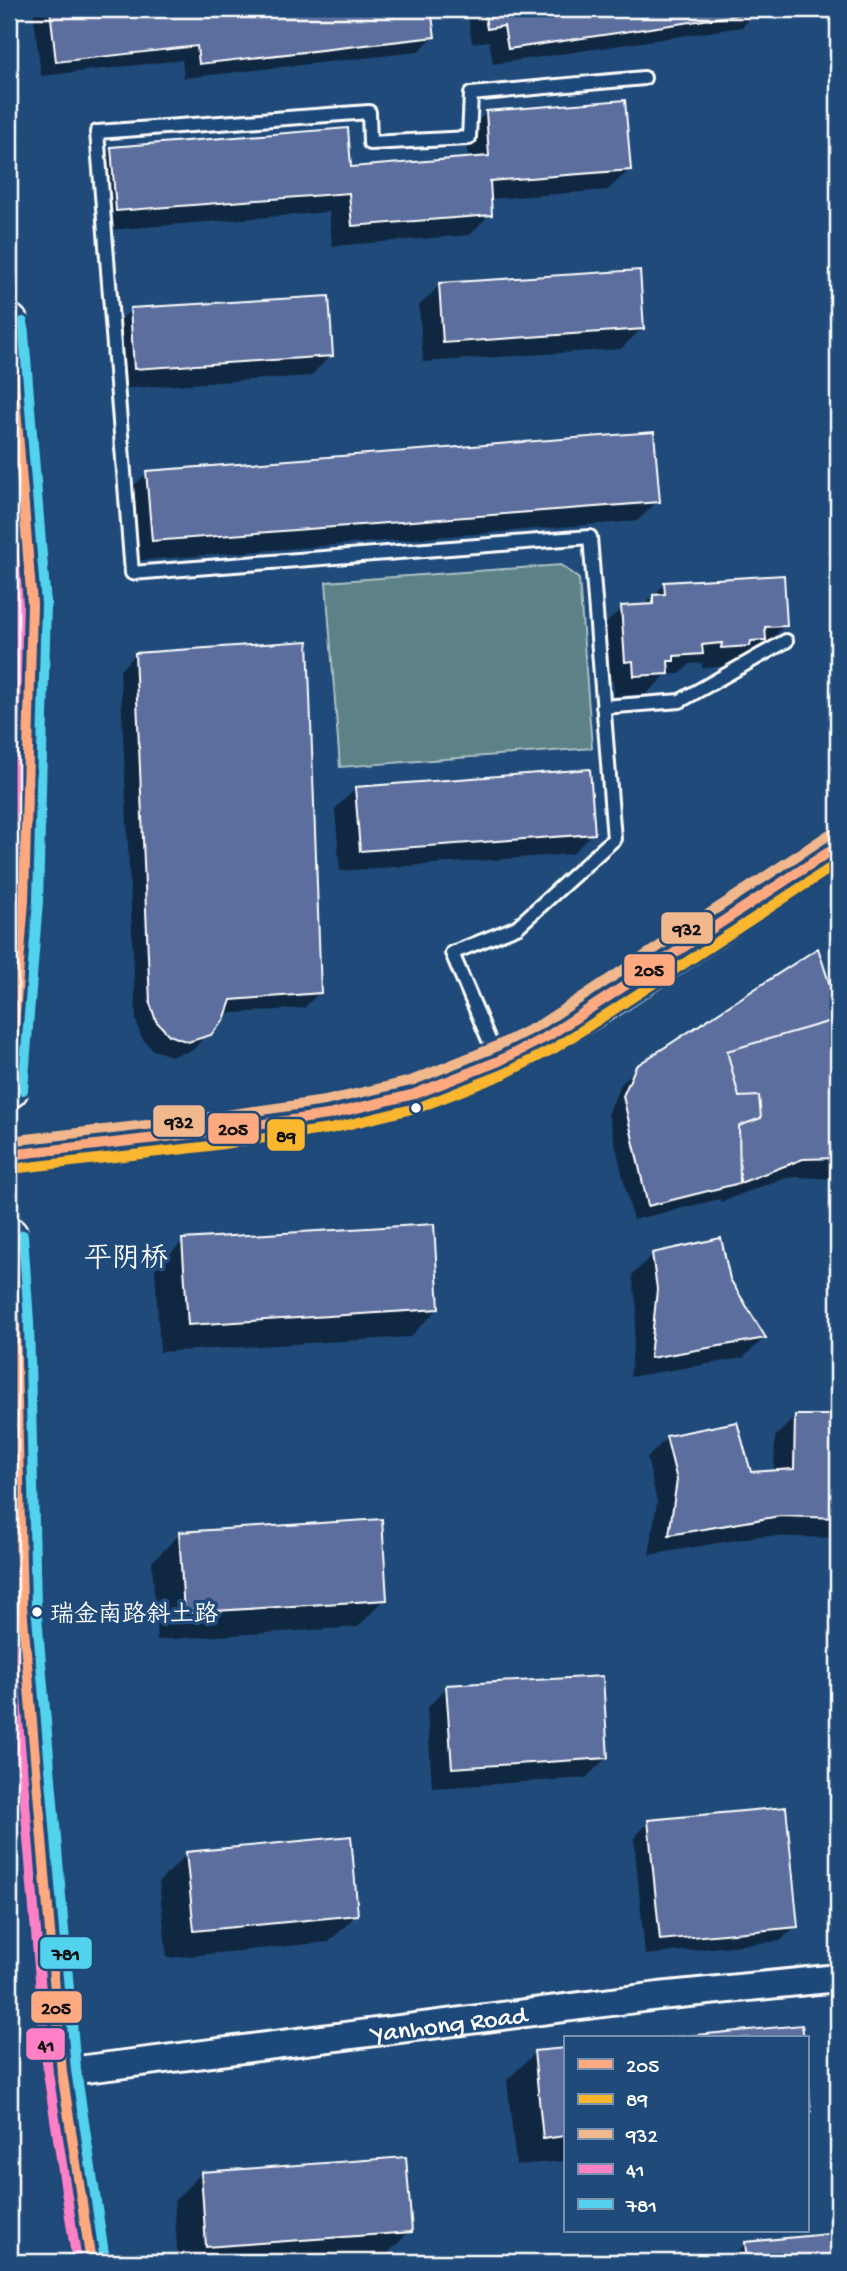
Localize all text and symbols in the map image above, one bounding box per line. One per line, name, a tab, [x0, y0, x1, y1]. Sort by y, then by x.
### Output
line badge: 932	[660, 911, 714, 945]
text: 932	[672, 920, 702, 943]
line badge: 205	[623, 953, 676, 987]
text: 205	[634, 961, 664, 984]
unlabelled marker	[409, 1101, 423, 1115]
line badge: 932	[152, 1104, 206, 1138]
line badge: 205	[207, 1112, 260, 1145]
text: 932	[164, 1113, 194, 1136]
line badge: 89	[266, 1118, 306, 1152]
text: 205	[218, 1120, 248, 1143]
text: 89	[276, 1127, 296, 1150]
district label: 平阴桥	[84, 1243, 168, 1277]
place label: 瑞金南路斜土路	[50, 1600, 218, 1631]
marker: 瑞金南路斜土路	[30, 1605, 44, 1619]
line badge: 781	[39, 1936, 93, 1970]
text: 781	[51, 1945, 80, 1968]
line badge: 205	[30, 1990, 83, 2024]
text: 205	[41, 1999, 71, 2022]
street label: Yanhong Road	[368, 2002, 531, 2053]
line badge: 41	[25, 2027, 66, 2061]
text: 41	[37, 2036, 54, 2059]
legend	[564, 2036, 808, 2232]
text: 205	[626, 2056, 659, 2081]
text: 89	[626, 2090, 649, 2115]
text: 932	[625, 2126, 658, 2151]
text: 41	[626, 2160, 644, 2185]
text: 781	[625, 2196, 657, 2221]

